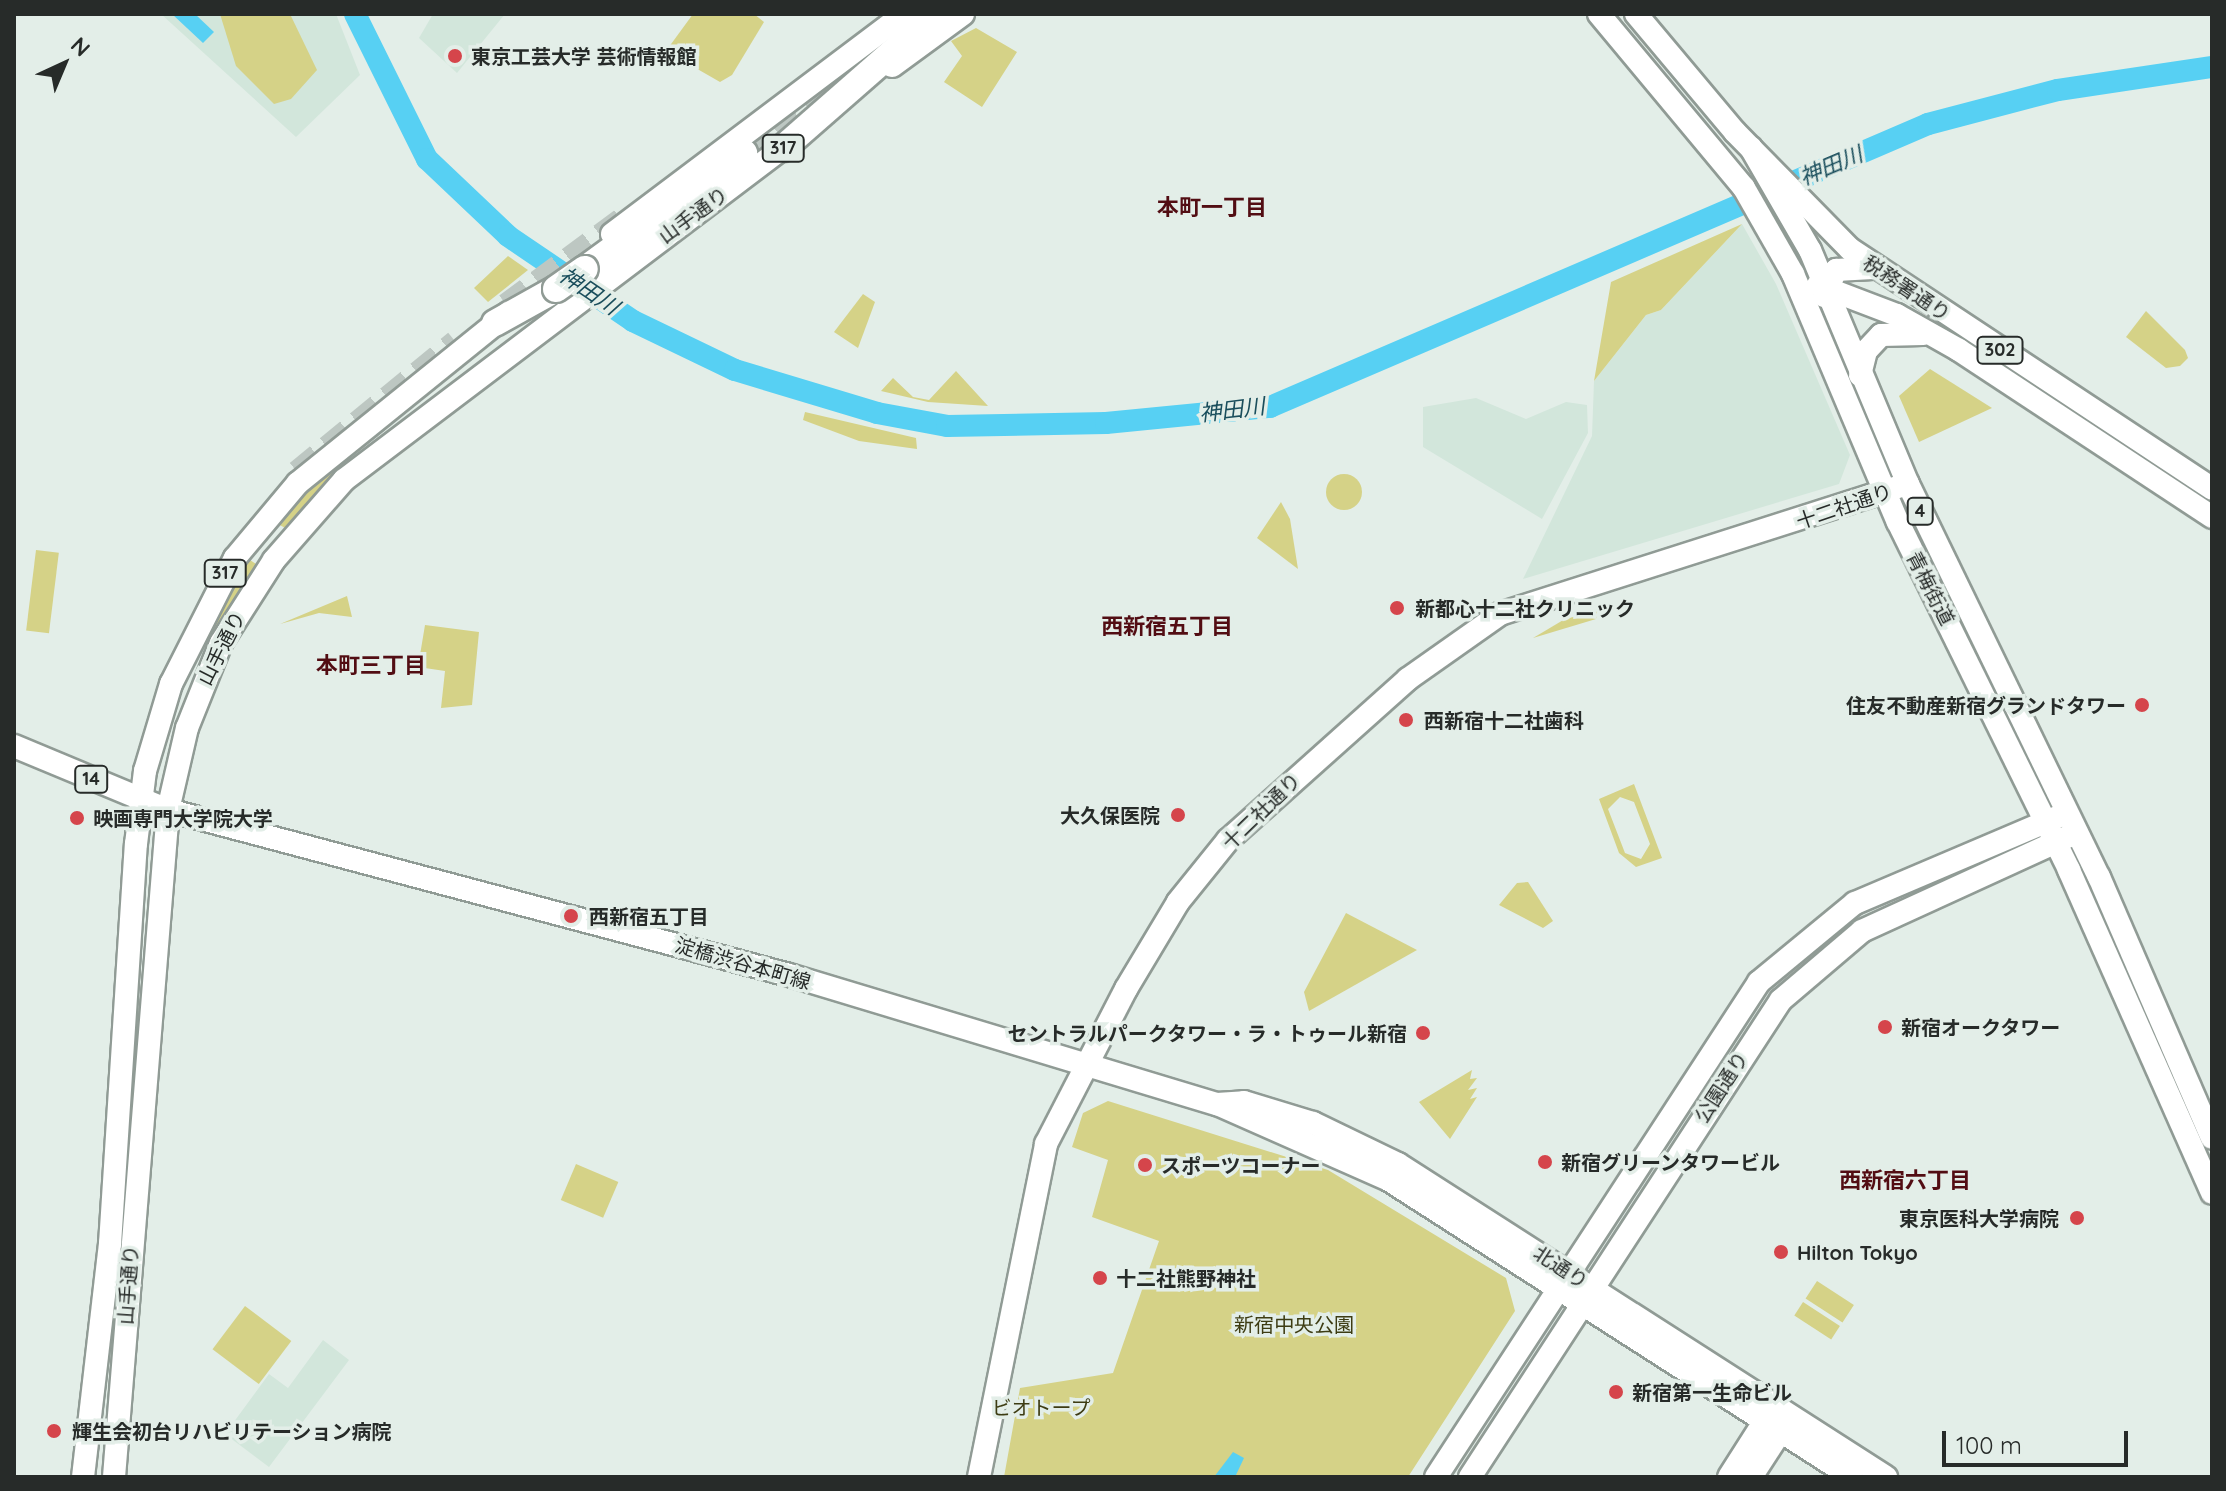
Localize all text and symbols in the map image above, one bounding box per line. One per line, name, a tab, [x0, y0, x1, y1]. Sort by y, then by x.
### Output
north arrow	[24, 24, 104, 104]
text: N	[65, 31, 96, 62]
place label: 東京工芸大学 芸術情報館	[471, 44, 697, 68]
marker: 東京工芸大学 芸術情報館	[446, 47, 464, 65]
road number: 317	[761, 134, 805, 162]
water label: 神田川	[1795, 141, 1867, 191]
street label: 山手通り	[654, 182, 732, 248]
district label: 本町一丁目	[1157, 195, 1267, 221]
street label: 税務署通り	[1859, 250, 1955, 326]
water label: 神田川	[554, 262, 624, 320]
road number: 302	[1976, 336, 2024, 364]
water label: 神田川	[1198, 393, 1266, 427]
street label: 十二社通り	[1793, 478, 1895, 534]
road number: 4	[1906, 497, 1934, 525]
street label: 青梅街道	[1902, 547, 1960, 629]
road number: 317	[203, 559, 247, 587]
place label: 新都心十二社クリニック	[1415, 596, 1635, 620]
marker: 新都心十二社クリニック	[1386, 597, 1408, 619]
street label: 山手通り	[192, 607, 250, 689]
district label: 西新宿五丁目	[1101, 614, 1233, 640]
district label: 本町三丁目	[316, 653, 426, 679]
place label: 住友不動産新宿グランドタワー	[1846, 693, 2126, 717]
marker: 住友不動産新宿グランドタワー	[2133, 696, 2151, 714]
place label: 西新宿十二社歯科	[1424, 708, 1584, 732]
marker: 西新宿十二社歯科	[1395, 709, 1417, 731]
road number: 14	[73, 765, 109, 793]
street label: 十二社通り	[1217, 768, 1305, 854]
place label: 大久保医院	[1060, 803, 1160, 827]
marker: 大久保医院	[1167, 804, 1189, 826]
place label: 映画専門大学院大学	[93, 806, 273, 830]
marker: 映画専門大学院大学	[68, 809, 86, 827]
place label: 西新宿五丁目	[589, 904, 709, 928]
marker: 西新宿五丁目	[560, 905, 582, 927]
street label: 淀橋渋谷本町線	[672, 932, 814, 994]
place label: 新宿オークタワー	[1901, 1015, 2061, 1039]
marker: 新宿オークタワー	[1876, 1018, 1894, 1036]
place label: セントラルパークタワー・ラ・トゥール新宿	[1007, 1021, 1407, 1045]
marker: セントラルパークタワー・ラ・トゥール新宿	[1414, 1024, 1432, 1042]
street label: 公園通り	[1689, 1047, 1753, 1127]
place label: 新宿グリーンタワービル	[1561, 1150, 1781, 1174]
place label: スポーツコーナー	[1161, 1153, 1321, 1177]
marker: 新宿グリーンタワービル	[1536, 1153, 1554, 1171]
marker: スポーツコーナー	[1136, 1156, 1154, 1174]
district label: 西新宿六丁目	[1839, 1168, 1971, 1194]
place label: 東京医科大学病院	[1899, 1206, 2059, 1230]
marker: 東京医科大学病院	[2066, 1207, 2088, 1229]
place label: Hilton Tokyo	[1797, 1240, 1918, 1264]
street label: 北通り	[1529, 1241, 1593, 1293]
marker: Hilton Tokyo	[1772, 1243, 1790, 1261]
street label: 山手通り	[113, 1244, 143, 1326]
place label: 十二社熊野神社	[1116, 1266, 1256, 1290]
marker: 十二社熊野神社	[1091, 1269, 1109, 1287]
park label: 新宿中央公園	[1234, 1312, 1354, 1336]
place label: 新宿第一生命ビル	[1632, 1380, 1792, 1404]
marker: 新宿第一生命ビル	[1607, 1383, 1625, 1401]
park label: ビオトープ	[991, 1395, 1091, 1419]
scale bar	[1946, 1415, 2132, 1465]
place label: 輝生会初台リハビリテーション病院	[72, 1419, 392, 1443]
marker: 輝生会初台リハビリテーション病院	[43, 1420, 65, 1442]
text: 100 m	[1956, 1430, 2022, 1460]

